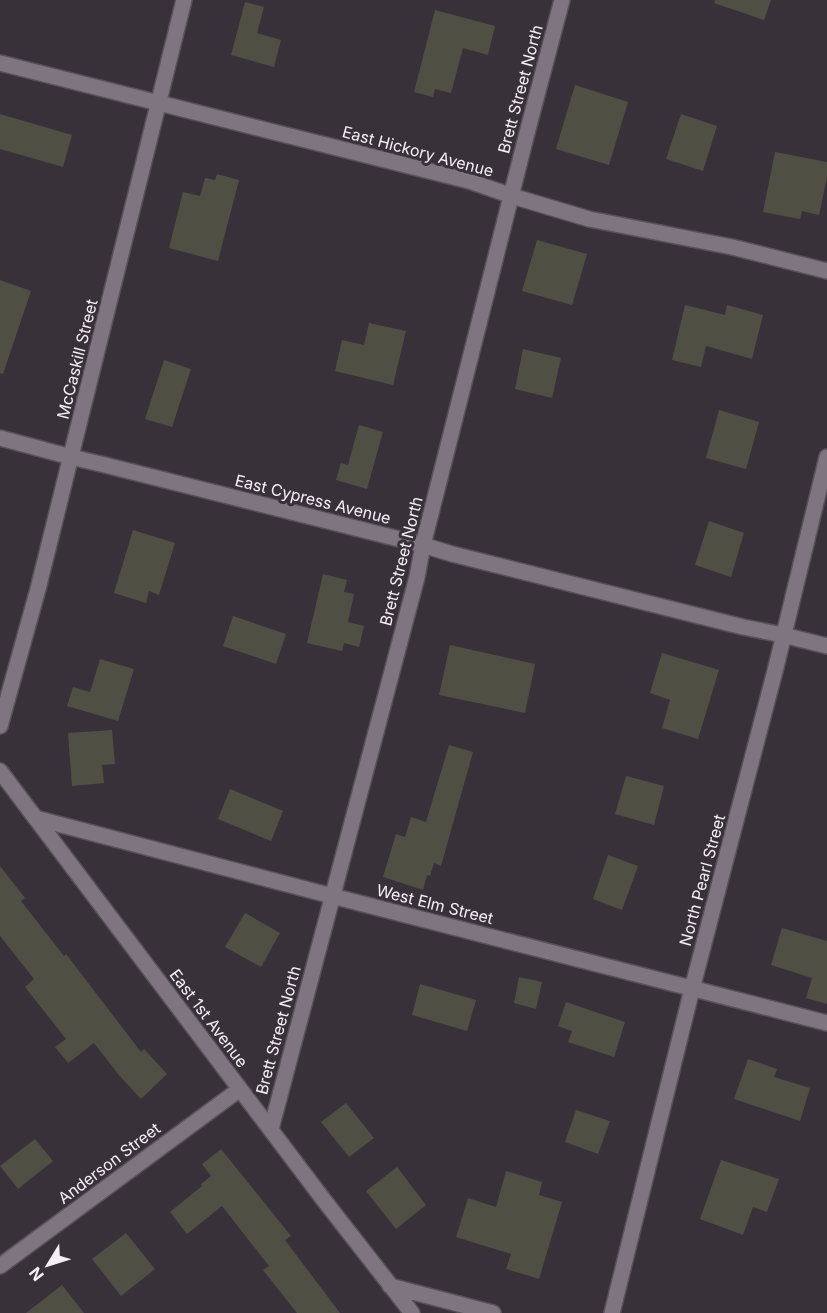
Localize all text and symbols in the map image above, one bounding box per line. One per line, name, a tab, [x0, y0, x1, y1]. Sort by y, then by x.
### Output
street label: Brett Street North	[493, 22, 547, 156]
street label: East Hickory Avenue	[340, 121, 496, 181]
street label: McCaskill Street	[52, 297, 102, 421]
street label: East Cypress Avenue	[233, 470, 393, 528]
street label: Brett Street North	[375, 494, 427, 628]
street label: North Pearl Street	[675, 812, 729, 948]
street label: West Elm Street	[375, 880, 495, 928]
street label: Brett Street North	[251, 963, 305, 1097]
street label: East 1st Avenue	[166, 965, 252, 1071]
street label: Anderson Street	[54, 1118, 164, 1208]
north arrow	[18, 1235, 78, 1295]
text: N	[25, 1263, 48, 1285]

